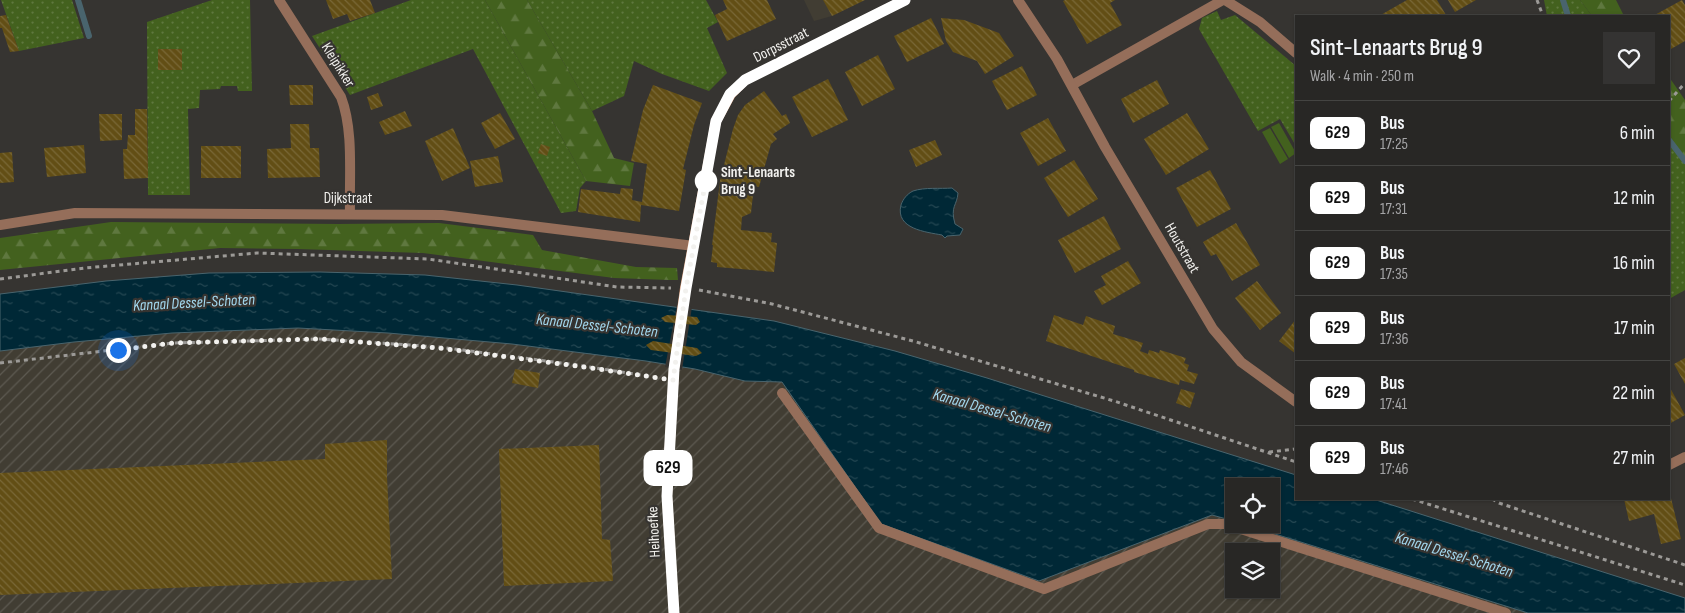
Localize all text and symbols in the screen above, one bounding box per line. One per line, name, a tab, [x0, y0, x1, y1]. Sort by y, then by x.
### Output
street label: Dorpsstraat	[750, 23, 812, 67]
button: heart	[1603, 32, 1655, 84]
text: Sint-Lenaarts Brug 9	[1310, 33, 1483, 62]
street label: Kleipikker	[317, 39, 359, 91]
text: Walk · 4 min · 250 m	[1310, 67, 1414, 86]
text: Bus	[1380, 112, 1405, 135]
text: 629	[1325, 122, 1350, 143]
text: 6 min	[1620, 122, 1655, 145]
text: 17:25	[1380, 135, 1408, 154]
place label: Sint-Lenaarts Brug 9	[721, 163, 795, 199]
marker: Sint-Lenaarts Brug 9	[695, 170, 717, 192]
text: Bus	[1380, 177, 1405, 200]
text: 629	[1325, 187, 1350, 208]
text: 12 min	[1613, 187, 1655, 210]
street label: Dijkstraat	[324, 189, 373, 208]
text: 17:31	[1380, 200, 1407, 219]
street label: Houtstraat	[1160, 220, 1204, 277]
text: Bus	[1380, 242, 1405, 265]
text: 629	[1325, 252, 1350, 273]
text: 16 min	[1613, 252, 1655, 275]
text: 17:35	[1380, 265, 1408, 284]
water label: Kanaal Dessel-Schoten	[133, 290, 256, 316]
text: Bus	[1380, 307, 1405, 330]
water label: Kanaal Dessel-Schoten	[535, 310, 659, 342]
text: 629	[1325, 317, 1350, 338]
text: 17 min	[1614, 317, 1655, 340]
text: 17:36	[1380, 330, 1409, 349]
your location	[106, 338, 131, 363]
text: Bus	[1380, 372, 1405, 395]
text: 629	[1325, 382, 1350, 403]
text: 22 min	[1612, 382, 1655, 405]
water label: Kanaal Dessel-Schoten	[931, 385, 1054, 437]
text: 17:41	[1380, 395, 1407, 414]
text: Bus	[1380, 437, 1405, 460]
text: 629	[1325, 447, 1350, 468]
text: 27 min	[1613, 447, 1655, 470]
line badge: 629	[639, 452, 697, 484]
text: 629	[656, 457, 681, 478]
text: 17:46	[1380, 460, 1409, 479]
map controls	[1225, 478, 1280, 598]
button: locate	[1225, 478, 1280, 533]
street label: Heihoefke	[643, 506, 665, 558]
water label: Kanaal Dessel-Schoten	[1393, 528, 1515, 582]
button: layers	[1225, 543, 1280, 598]

